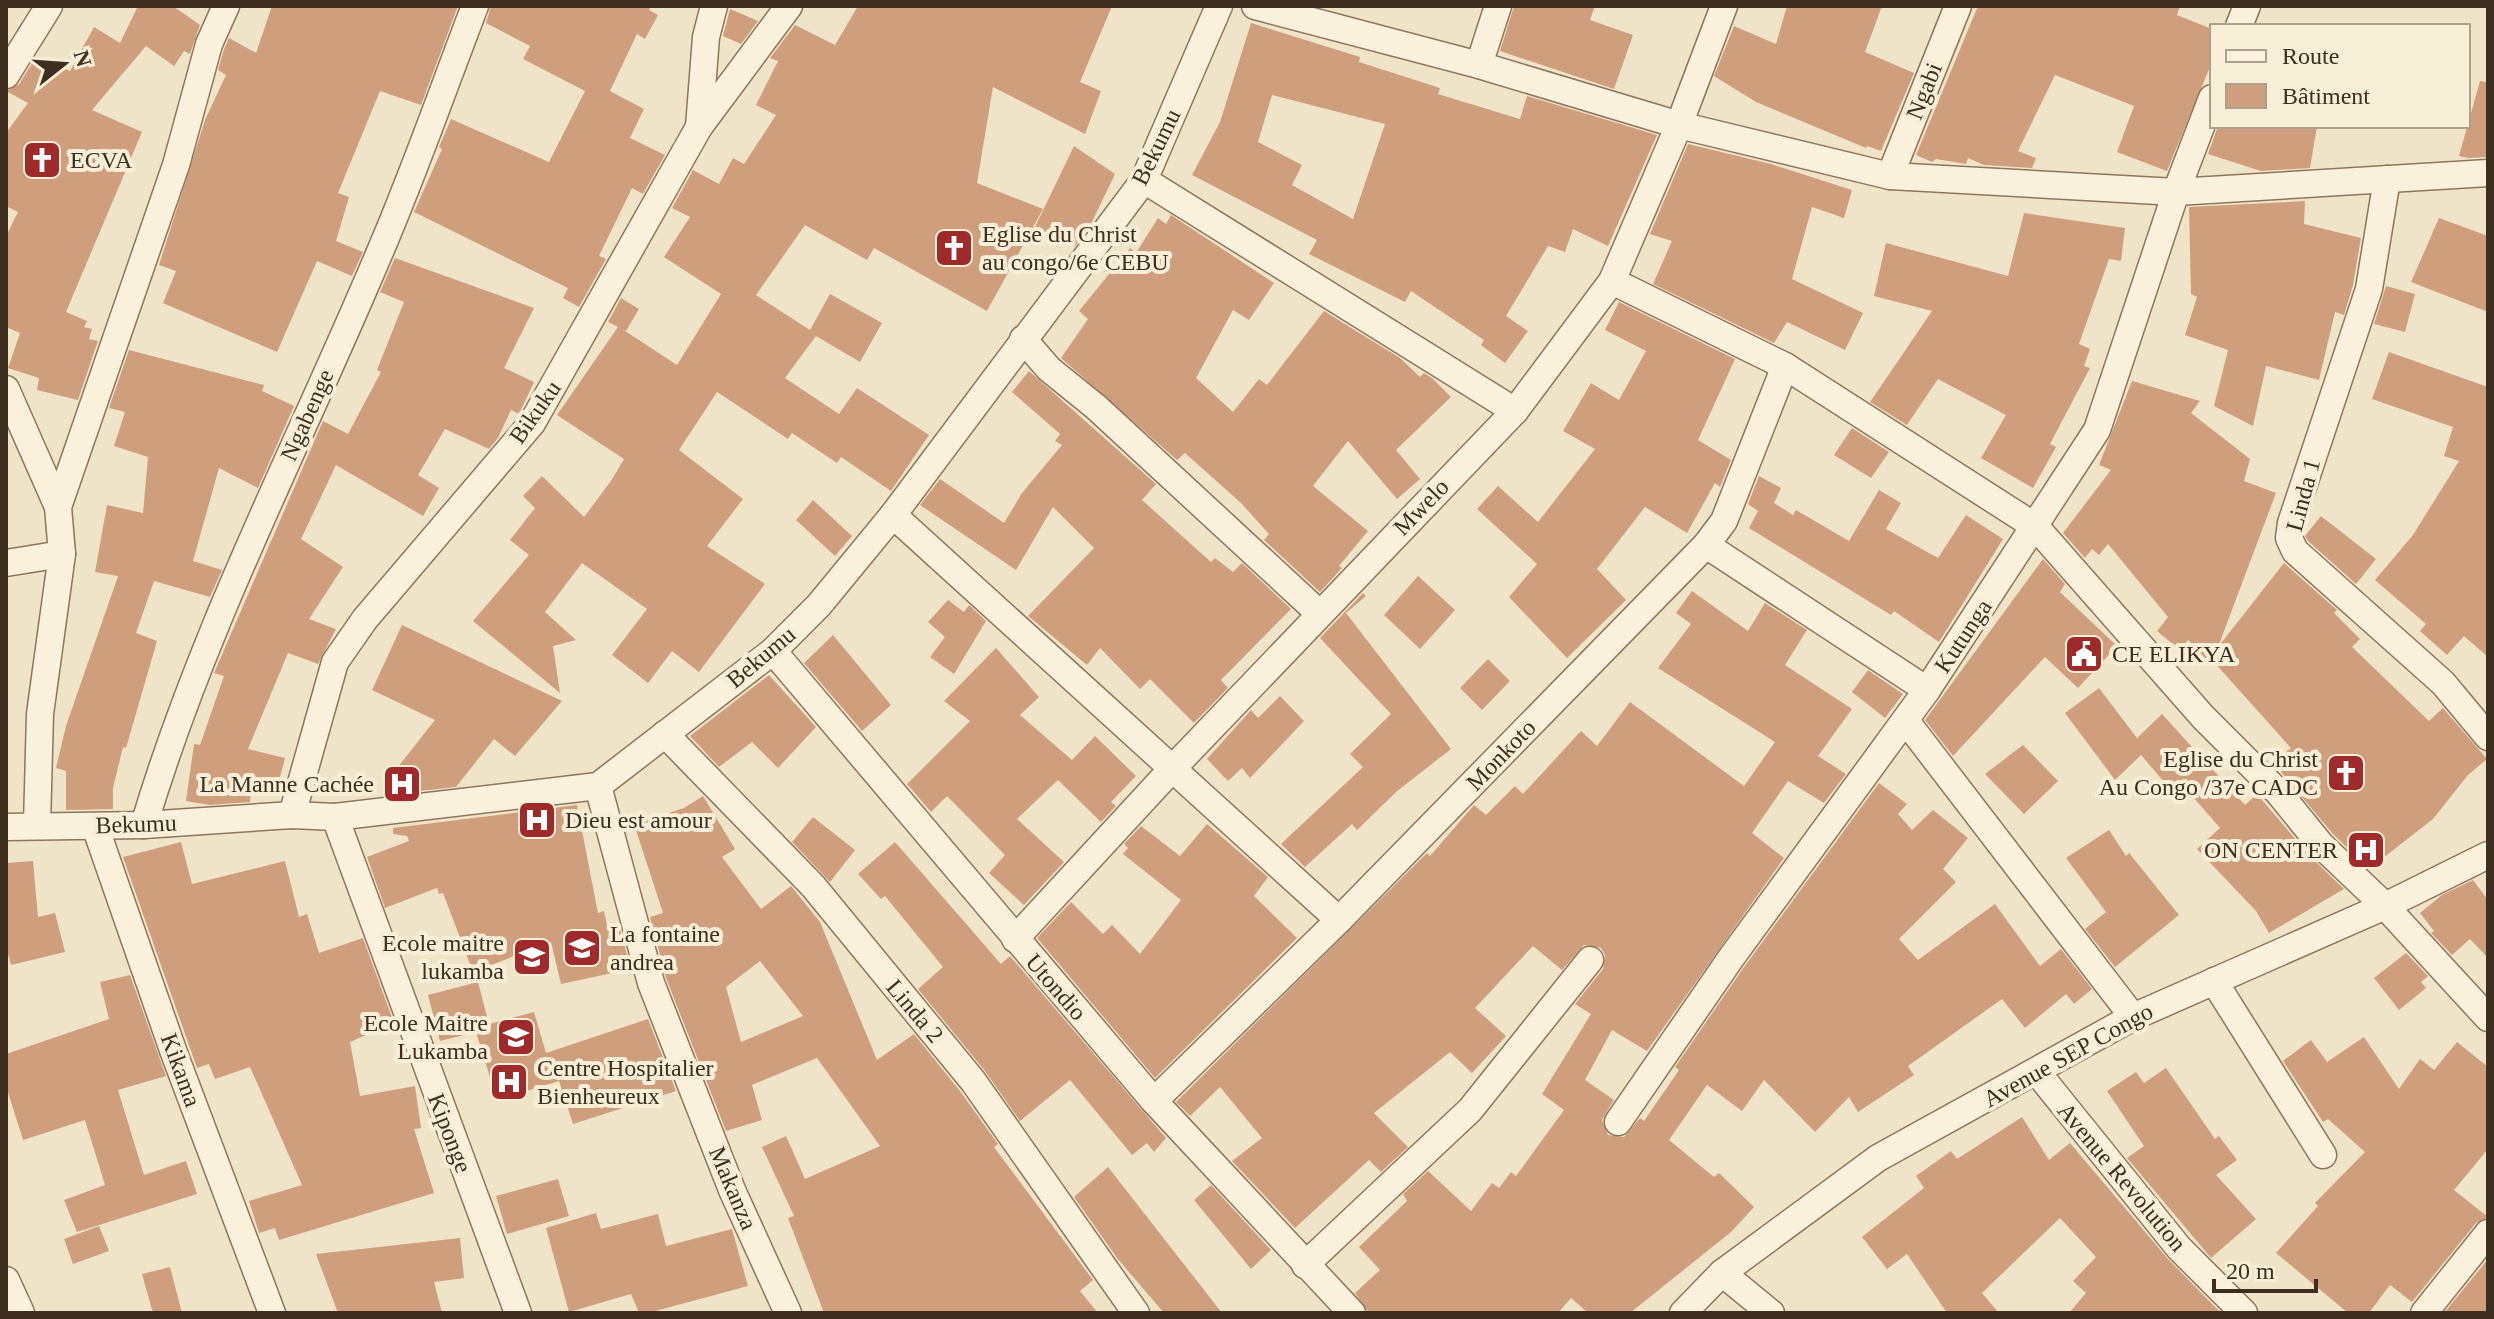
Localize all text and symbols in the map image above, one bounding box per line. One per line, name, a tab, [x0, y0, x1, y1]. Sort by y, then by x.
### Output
north arrow	[24, 24, 104, 104]
legend	[2210, 24, 2470, 128]
text: Route	[2282, 43, 2339, 69]
text: N	[68, 47, 97, 70]
street label: Ngabi	[1901, 59, 1947, 123]
text: Bâtiment	[2282, 83, 2370, 109]
street label: Bekumu	[1126, 105, 1186, 189]
church icon: ECVA	[21, 139, 63, 181]
place label: ECVA	[70, 147, 133, 173]
place label: Eglise du Christ au congo/6e CEBU	[982, 221, 1169, 275]
church icon: Eglise du Christ au congo/6e CEBU	[933, 227, 975, 269]
street label: Ngabenge	[275, 365, 339, 465]
street label: Bikuku	[504, 376, 566, 448]
street label: Linda 1	[2281, 456, 2325, 534]
street label: Mwelo	[1388, 474, 1454, 540]
street label: Kutunga	[1929, 594, 1997, 678]
street label: Bekumu	[721, 621, 801, 693]
public building icon: CE ELIKYA	[2063, 633, 2105, 675]
place label: CE ELIKYA	[2112, 641, 2236, 667]
street label: Monkoto	[1461, 714, 1541, 796]
place label: Eglise du Christ Au Congo /37e CADC	[2099, 746, 2318, 800]
church icon: Eglise du Christ Au Congo /37e CADC	[2325, 752, 2367, 794]
hospital icon: La Manne Cachée	[381, 763, 423, 805]
place label: La Manne Cachée	[199, 771, 374, 797]
hospital icon: Dieu est amour	[516, 799, 558, 841]
place label: Dieu est amour	[565, 807, 712, 833]
street label: Bekumu	[95, 810, 177, 838]
hospital icon: ON CENTER	[2345, 829, 2387, 871]
place label: ON CENTER	[2204, 837, 2338, 863]
place label: La fontaine andrea	[610, 921, 720, 975]
school or university icon: La fontaine andrea	[561, 927, 603, 969]
place label: Ecole maitre lukamba	[382, 930, 504, 984]
school or university icon: Ecole maitre lukamba	[511, 936, 553, 978]
street label: Utondio	[1020, 949, 1092, 1025]
street label: Linda 2	[881, 974, 949, 1048]
street label: Avenue SEP Congo	[1979, 998, 2157, 1112]
place label: Ecole Maitre Lukamba	[363, 1010, 488, 1064]
school or university icon: Ecole Maitre Lukamba	[495, 1016, 537, 1058]
street label: Kikama	[156, 1030, 206, 1110]
place label: Centre Hospitalier Bienheureux	[537, 1055, 714, 1109]
hospital icon: Centre Hospitalier Bienheureux	[488, 1061, 530, 1103]
street label: Kiponge	[423, 1090, 477, 1176]
street label: Avenue Revolution	[2052, 1098, 2192, 1256]
street label: Makanza	[704, 1142, 762, 1234]
scale bar	[2214, 1243, 2316, 1293]
text: 20 m	[2226, 1258, 2275, 1284]

